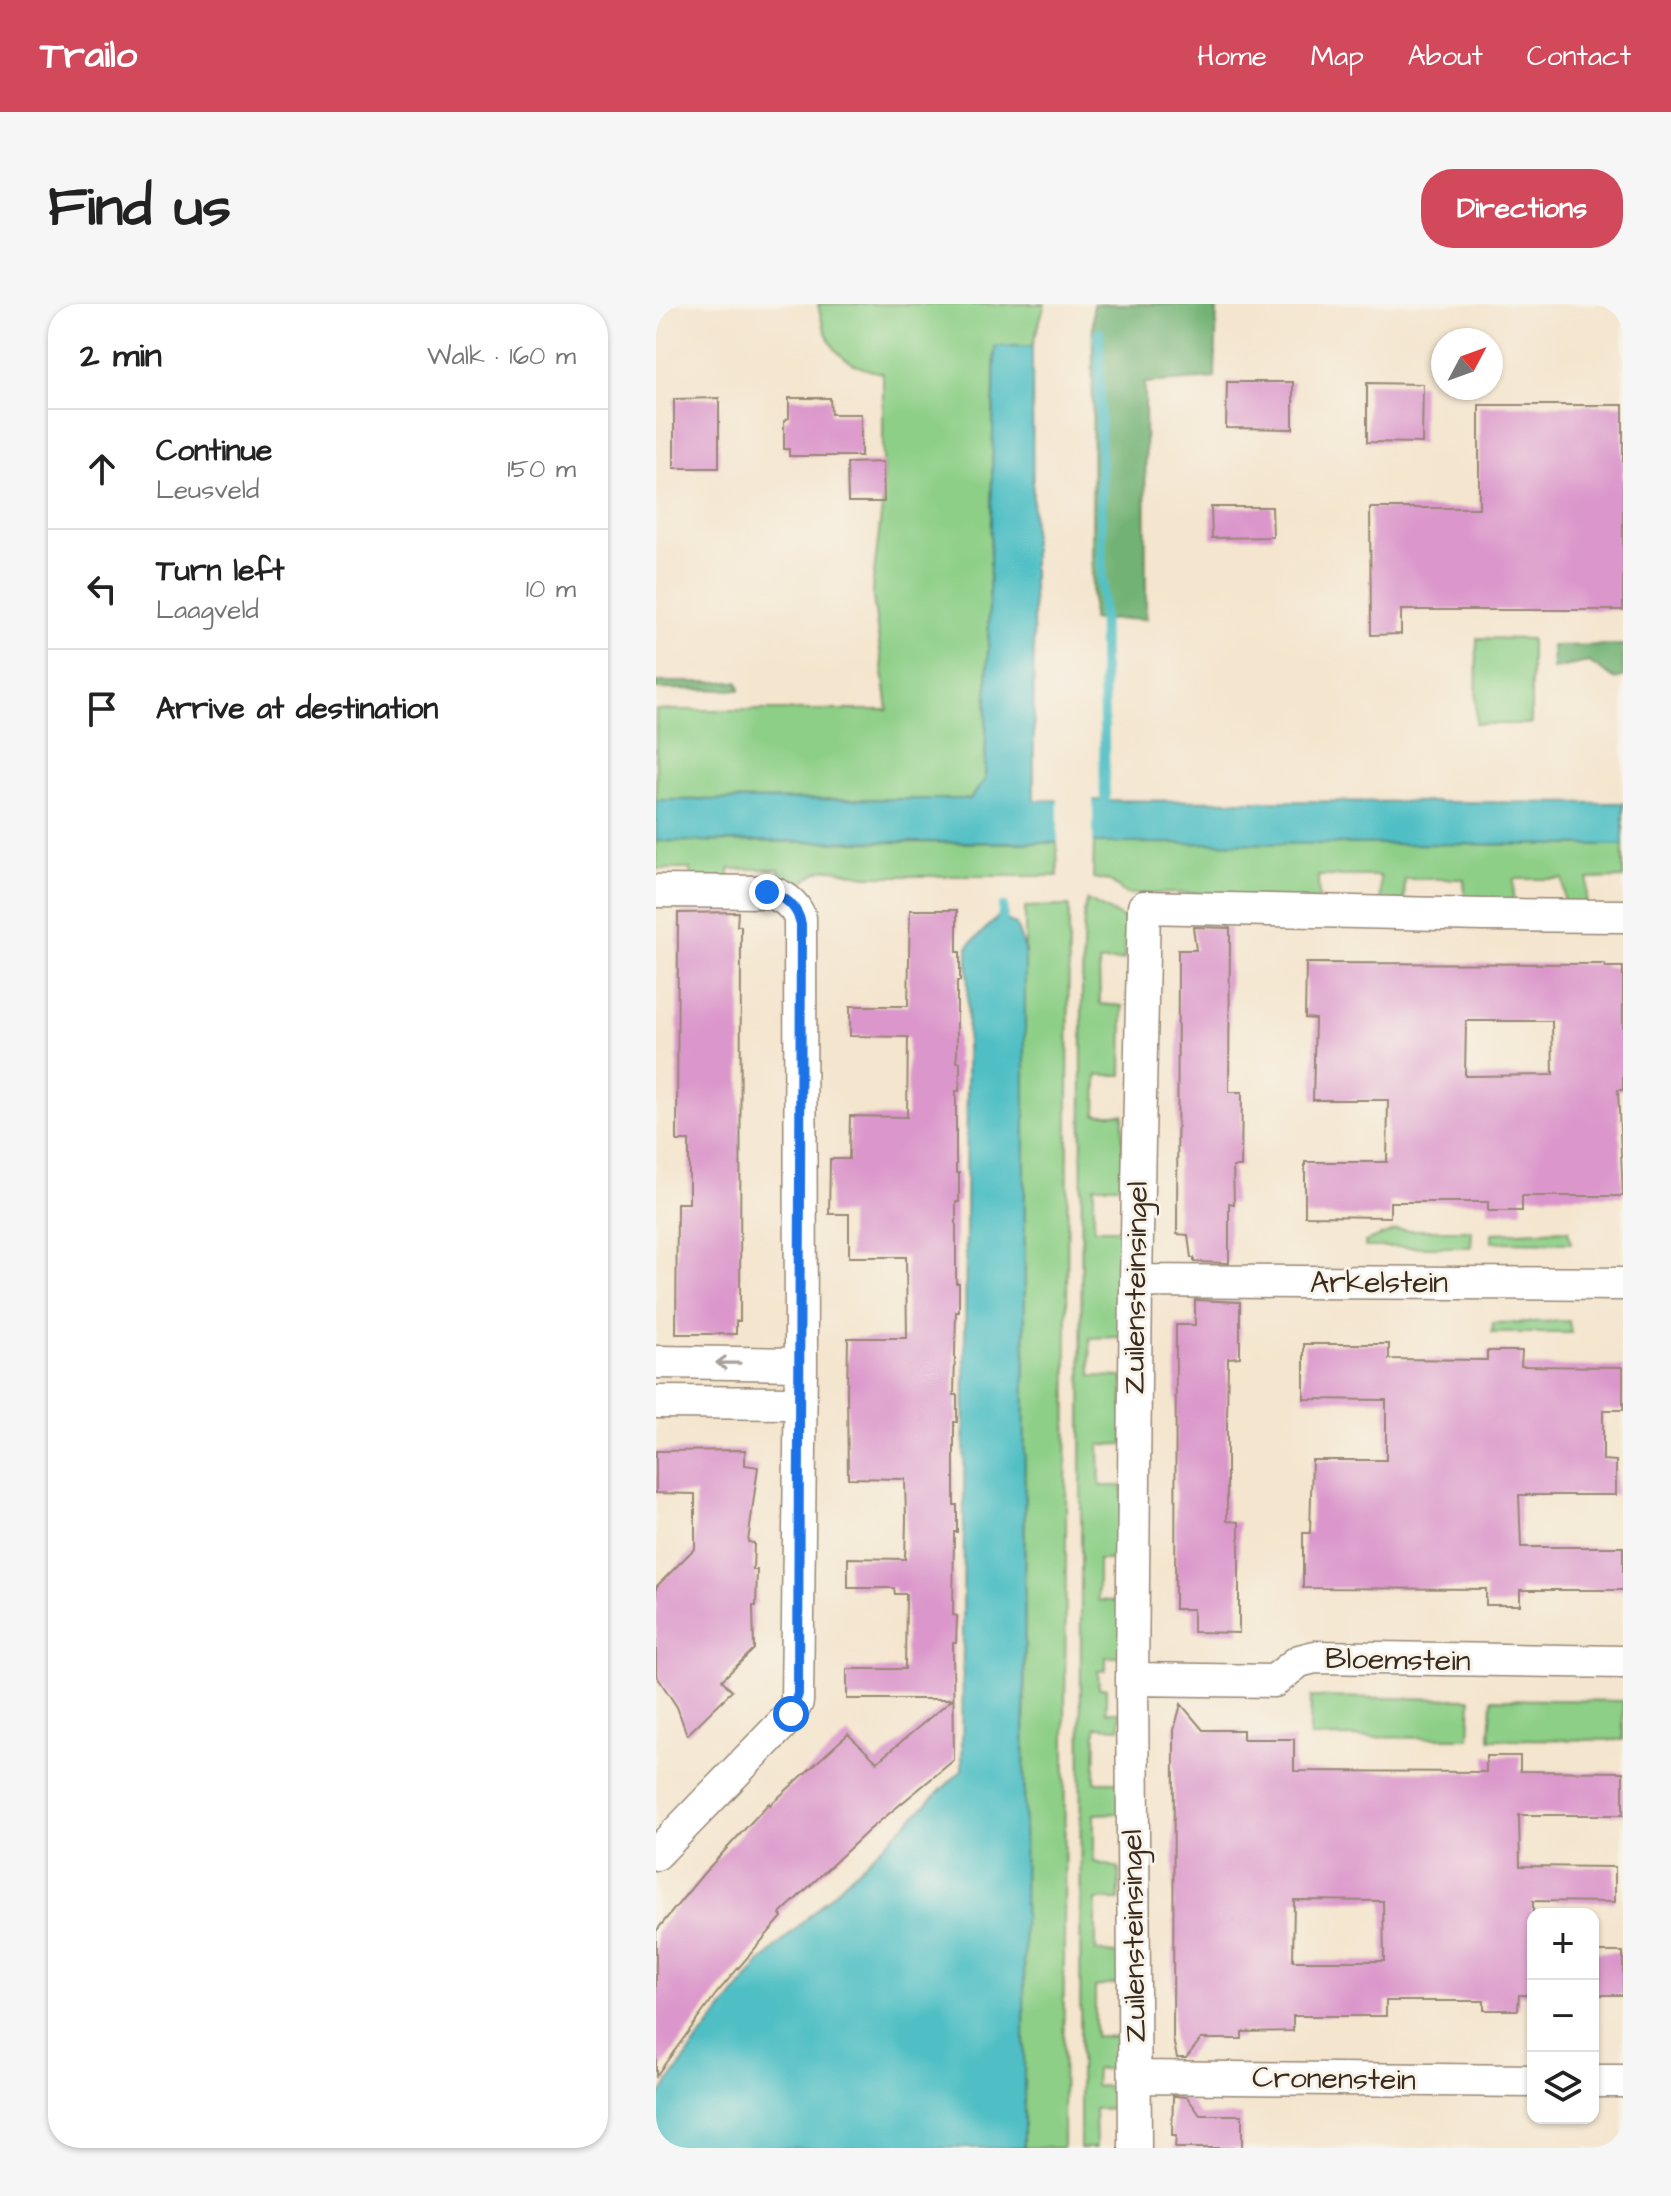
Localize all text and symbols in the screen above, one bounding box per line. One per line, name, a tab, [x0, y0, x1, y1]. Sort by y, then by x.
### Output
text: Trailo	[40, 30, 137, 82]
text: Home	[1197, 37, 1267, 76]
text: Map	[1311, 37, 1364, 76]
text: About	[1408, 37, 1483, 76]
text: Contact	[1527, 37, 1631, 76]
text: Find us	[48, 169, 231, 247]
button: Directions	[1421, 169, 1623, 248]
north arrow	[1431, 328, 1503, 400]
text: 2 min	[80, 332, 162, 380]
text: Walk · 160 m	[427, 338, 576, 374]
text: Continue	[156, 430, 272, 472]
icon: ahead	[80, 447, 124, 491]
text: 150 m	[507, 451, 576, 487]
text: Leusveld	[156, 472, 259, 508]
text: Turn left	[156, 550, 284, 592]
icon: left	[80, 567, 124, 611]
text: 10 m	[526, 571, 576, 607]
text: Laagveld	[156, 592, 259, 628]
icon: arrive	[80, 687, 124, 731]
text: Arrive at destination	[156, 688, 438, 730]
route end	[749, 874, 785, 910]
street label: Zuilensteinsingel	[1113, 1181, 1160, 1395]
street label: Arkelstein	[1310, 1262, 1448, 1304]
one-way arrow	[715, 1355, 742, 1371]
street label: Bloemstein	[1325, 1638, 1471, 1682]
route start	[773, 1696, 809, 1732]
street label: Zuilensteinsingel	[1111, 1829, 1158, 2043]
map controls	[1527, 1908, 1599, 2124]
button: +	[1527, 1908, 1599, 1980]
button: −	[1527, 1980, 1599, 2052]
button: layers	[1527, 2052, 1599, 2124]
street label: Cronenstein	[1252, 2057, 1416, 2101]

